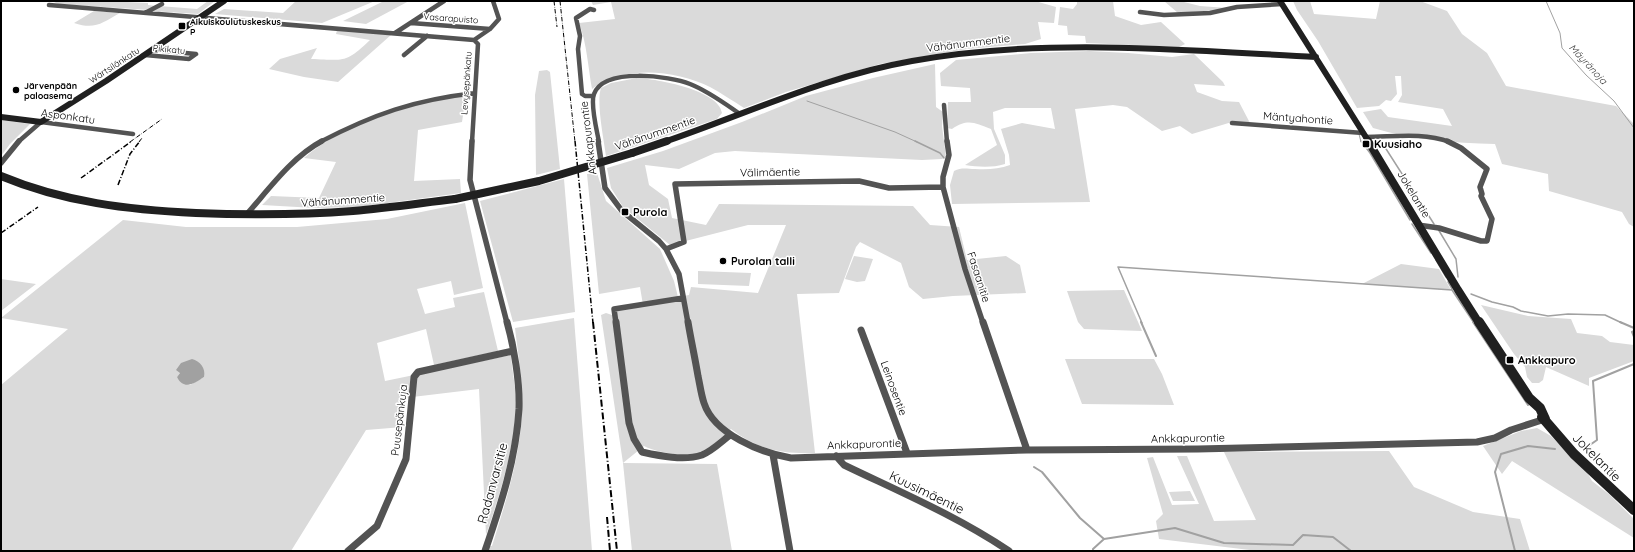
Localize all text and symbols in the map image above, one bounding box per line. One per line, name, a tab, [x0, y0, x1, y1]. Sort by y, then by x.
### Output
street label: Vasarapuisto	[423, 11, 479, 25]
place label: Aikuiskoulutuskeskus P	[190, 16, 281, 37]
marker: Aikuiskoulutuskeskus P	[177, 21, 187, 31]
street label: Vähänummentie	[925, 31, 1011, 55]
water label: Mäyränoja	[1566, 41, 1611, 88]
street label: Pikikatu	[152, 42, 186, 56]
street label: Wärtsilänkatu	[87, 45, 141, 85]
street label: Levysepänkatu	[458, 51, 474, 115]
place label: Järvenpään paloasema	[24, 80, 77, 101]
marker: Järvenpään paloasema	[11, 85, 21, 95]
street label: Ankkapurontie	[577, 100, 599, 176]
street label: Asponkatu	[40, 105, 96, 127]
street label: Mäntyahontie	[1262, 109, 1334, 127]
street label: Vähänummentie	[613, 113, 697, 153]
place label: Kuusiaho	[1374, 137, 1422, 151]
marker: Kuusiaho	[1361, 139, 1371, 149]
street label: Välimäentie	[740, 164, 800, 180]
street label: Jokelantie	[1394, 168, 1434, 220]
street label: Vähänummentie	[300, 190, 386, 210]
place label: Purola	[633, 205, 667, 219]
marker: Purola	[620, 207, 630, 217]
street label: Fasaanitie	[964, 250, 994, 304]
place label: Purolan talli	[731, 254, 795, 268]
marker: Purolan talli	[718, 256, 728, 266]
place label: Ankkapuro	[1518, 353, 1576, 367]
marker: Ankkapuro	[1505, 355, 1515, 365]
street label: Leinosentie	[878, 359, 910, 417]
street label: Puusepänkuja	[388, 384, 410, 456]
street label: Jokelantie	[1569, 429, 1625, 485]
street label: Ankkapurontie	[1151, 430, 1225, 446]
street label: Ankkapurontie	[827, 436, 901, 452]
street label: Radanvarsitie	[474, 441, 510, 525]
street label: Kuusimäentie	[887, 467, 967, 517]

